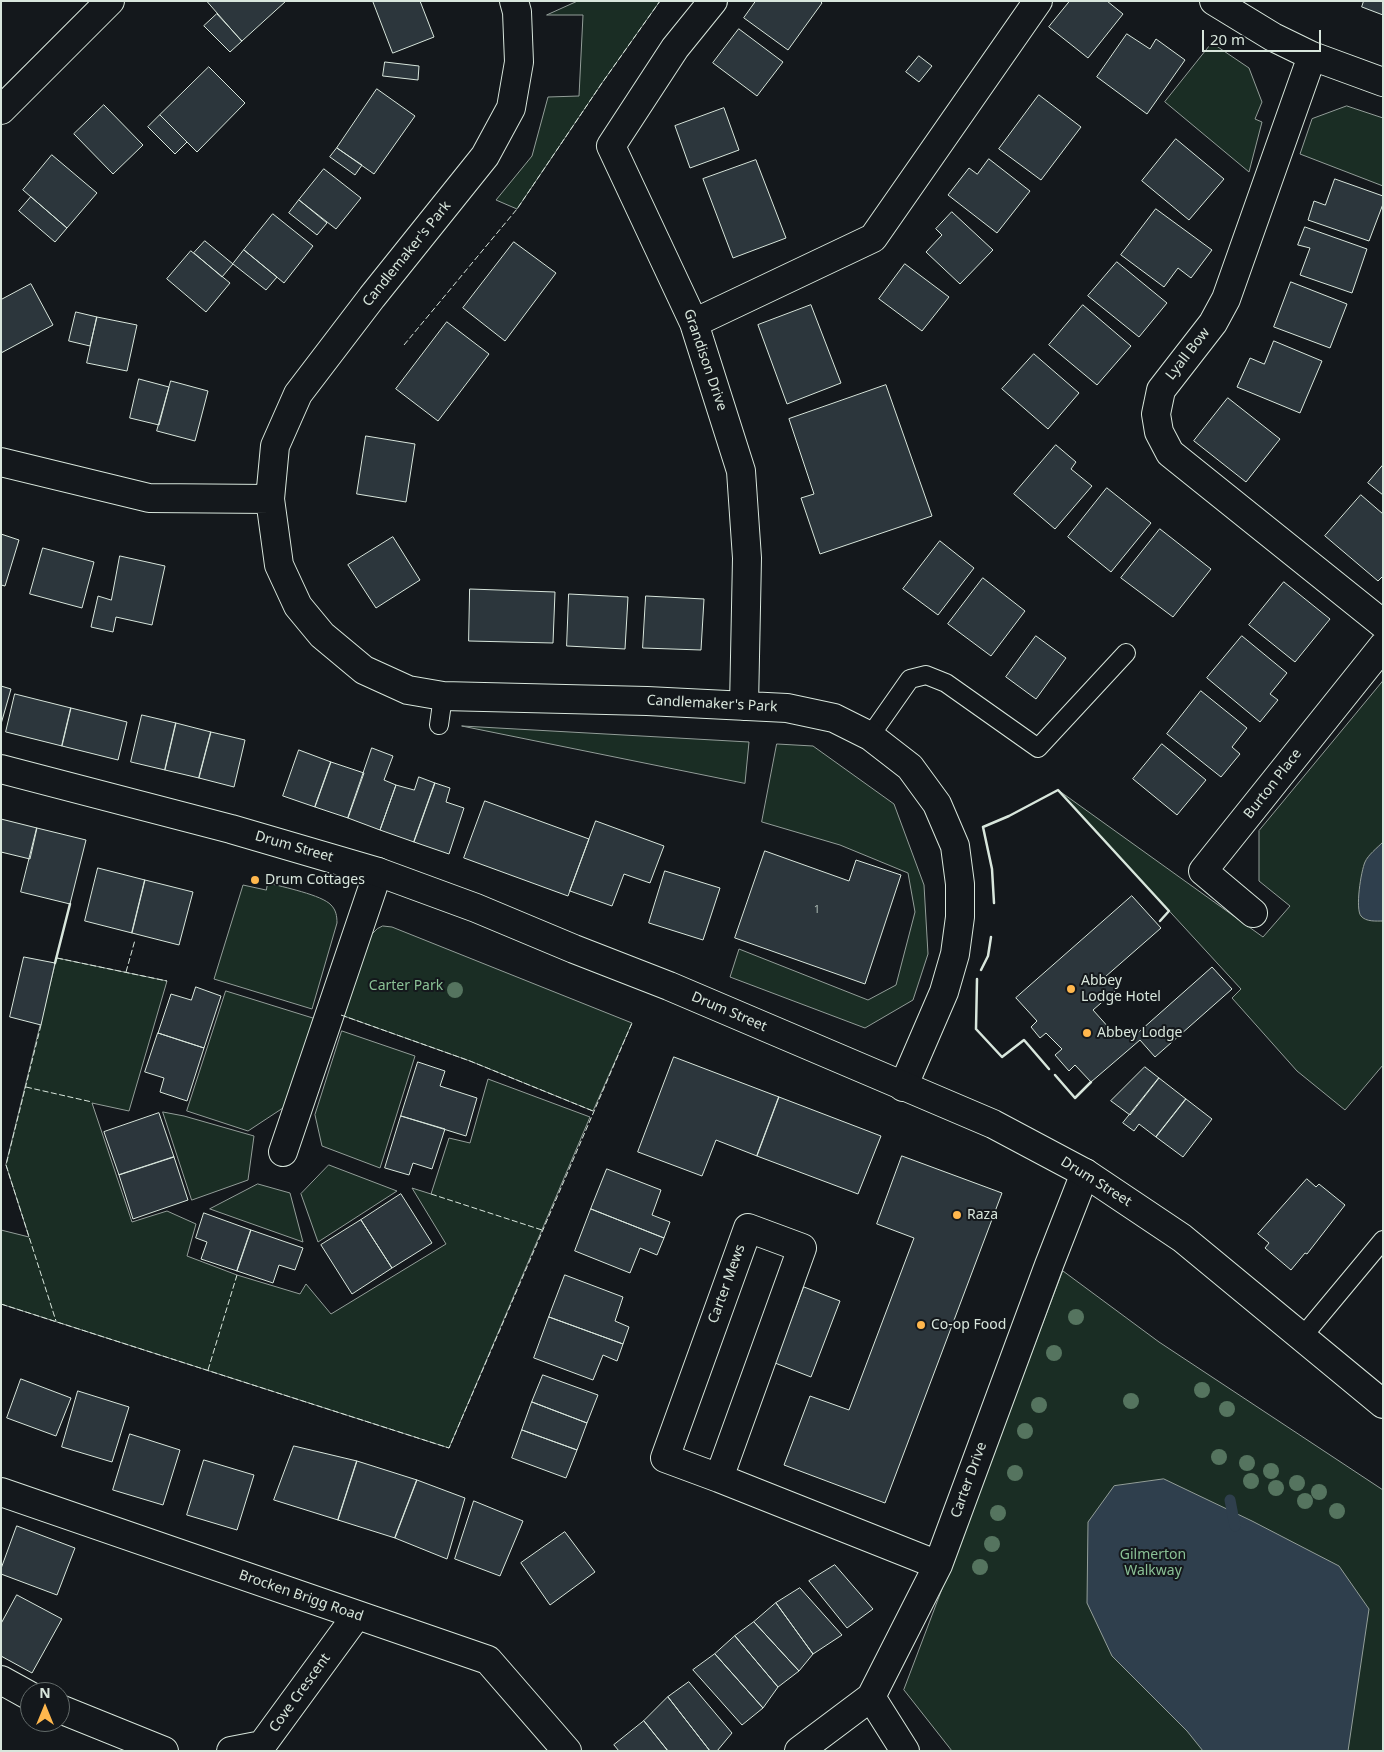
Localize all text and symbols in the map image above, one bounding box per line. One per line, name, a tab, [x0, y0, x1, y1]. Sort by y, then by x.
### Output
scale bar	[1204, 20, 1323, 52]
text: 20 m	[1210, 29, 1245, 49]
street label: Candlemaker's Park	[359, 198, 455, 310]
street label: Grandison Drive	[680, 307, 730, 413]
street label: Lyall Bow	[1162, 325, 1214, 383]
street label: Candlemaker's Park	[646, 692, 778, 716]
street label: Burton Place	[1241, 746, 1305, 822]
street label: Drum Street	[253, 828, 335, 866]
place label: Drum Cottages	[265, 872, 365, 888]
marker: Drum Cottages	[249, 874, 261, 886]
house number: 1	[814, 903, 820, 917]
place label: Abbey Lodge Hotel	[1081, 973, 1161, 1006]
park label: Carter Park	[369, 978, 443, 994]
marker: Abbey Lodge Hotel	[1065, 983, 1077, 995]
street label: Drum Street	[689, 989, 769, 1035]
place label: Abbey Lodge	[1097, 1025, 1182, 1041]
marker: Abbey Lodge	[1081, 1027, 1093, 1039]
street label: Drum Street	[1057, 1154, 1135, 1210]
place label: Raza	[967, 1207, 998, 1223]
marker: Raza	[951, 1209, 963, 1221]
street label: Carter Mews	[705, 1242, 749, 1326]
place label: Co-op Food	[931, 1317, 1006, 1333]
marker: Co-op Food	[915, 1319, 927, 1331]
street label: Carter Drive	[948, 1440, 990, 1520]
park label: Gilmerton Walkway	[1120, 1547, 1186, 1580]
street label: Brocken Brigg Road	[237, 1567, 365, 1625]
street label: Cove Crescent	[266, 1650, 334, 1736]
north arrow	[20, 1682, 70, 1732]
text: N	[39, 1683, 51, 1702]

